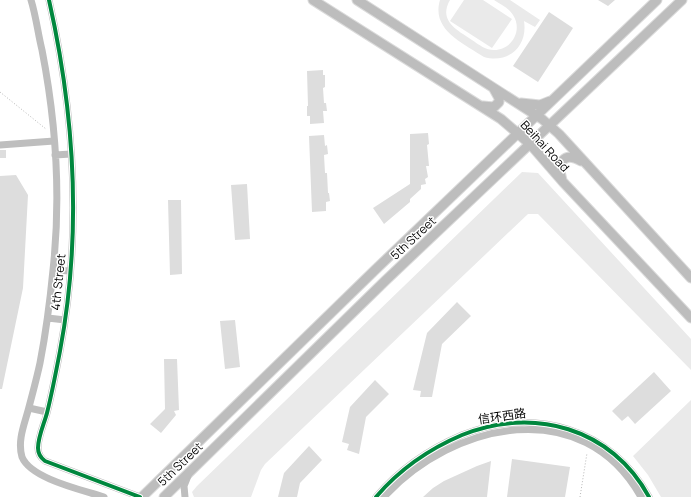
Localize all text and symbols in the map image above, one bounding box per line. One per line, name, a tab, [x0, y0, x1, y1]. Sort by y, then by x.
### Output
street label: Beihai Road	[517, 117, 573, 175]
street label: 5th Street	[387, 212, 440, 263]
street label: 4th Street	[47, 253, 69, 311]
street label: 信环西路	[477, 404, 527, 428]
street label: 5th Street	[154, 438, 206, 490]

